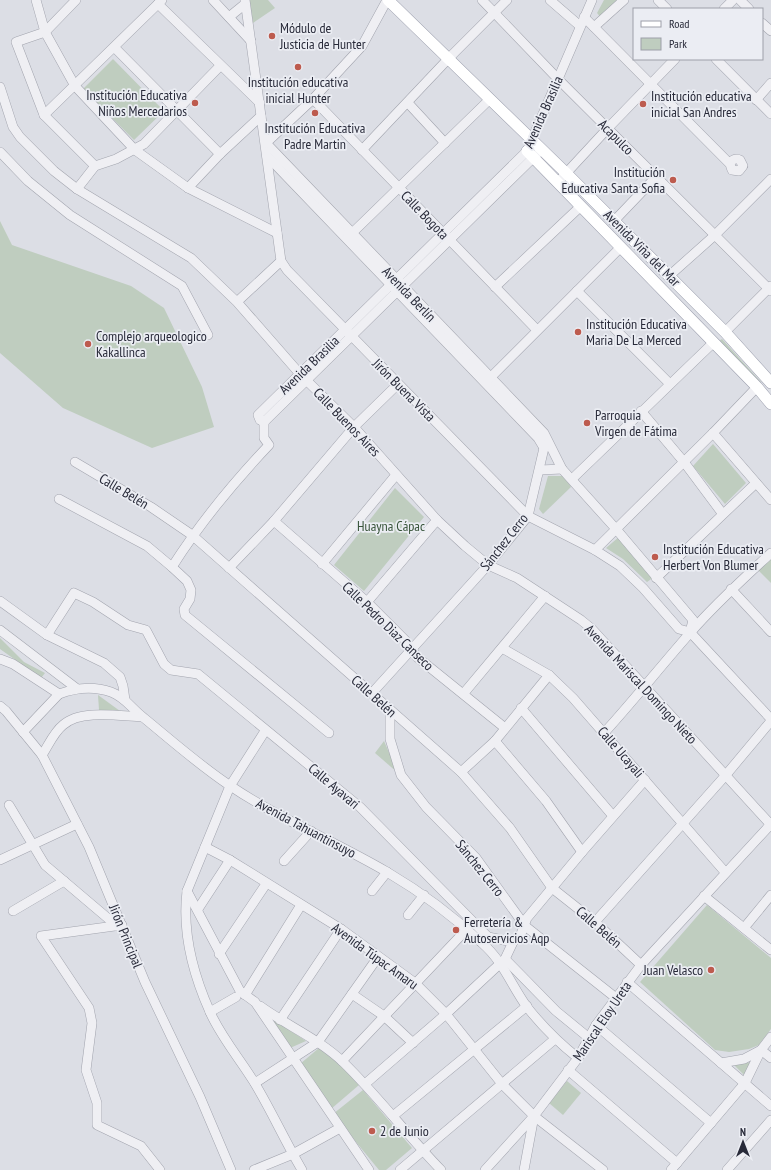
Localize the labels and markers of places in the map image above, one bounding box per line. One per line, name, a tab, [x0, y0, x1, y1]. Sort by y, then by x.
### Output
place label: Módulo de Justicia de Hunter	[279, 19, 366, 53]
marker: Módulo de Justicia de Hunter	[267, 31, 277, 41]
marker: Institución educativa inicial Hunter	[293, 62, 303, 72]
place label: Institución educativa inicial Hunter	[248, 73, 348, 107]
place label: Institución Educativa Niños Mercedarios	[86, 86, 187, 120]
place label: Institución educativa inicial San Andres	[651, 87, 752, 121]
marker: Institución Educativa Niños Mercedarios	[190, 98, 200, 108]
marker: Institución educativa inicial San Andres	[638, 99, 648, 109]
marker: Institución Educativa Padre Martin	[310, 108, 320, 118]
place label: Institución Educativa Padre Martin	[265, 119, 365, 153]
place label: Institución Educativa Santa Sofia	[561, 163, 665, 197]
marker: Institución Educativa Santa Sofia	[668, 175, 678, 185]
place label: Institución Educativa Maria De La Merced	[586, 315, 687, 349]
place label: Complejo arqueologico Kakallinca	[96, 327, 207, 361]
marker: Institución Educativa Maria De La Merced	[573, 327, 583, 337]
marker: Complejo arqueologico Kakallinca	[83, 339, 93, 349]
place label: Parroquia Virgen de Fátima	[594, 406, 677, 440]
marker: Parroquia Virgen de Fátima	[582, 418, 592, 428]
place label: Institución Educativa Herbert Von Blumer	[663, 540, 764, 574]
marker: Institución Educativa Herbert Von Blumer	[650, 552, 660, 562]
place label: Ferretería & Autoservicios Aqp	[464, 913, 549, 947]
marker: Ferretería & Autoservicios Aqp	[451, 925, 461, 935]
place label: Juan Velasco	[642, 961, 703, 979]
marker: Juan Velasco	[706, 965, 716, 975]
place label: 2 de Junio	[380, 1122, 429, 1140]
marker: 2 de Junio	[367, 1126, 377, 1136]

